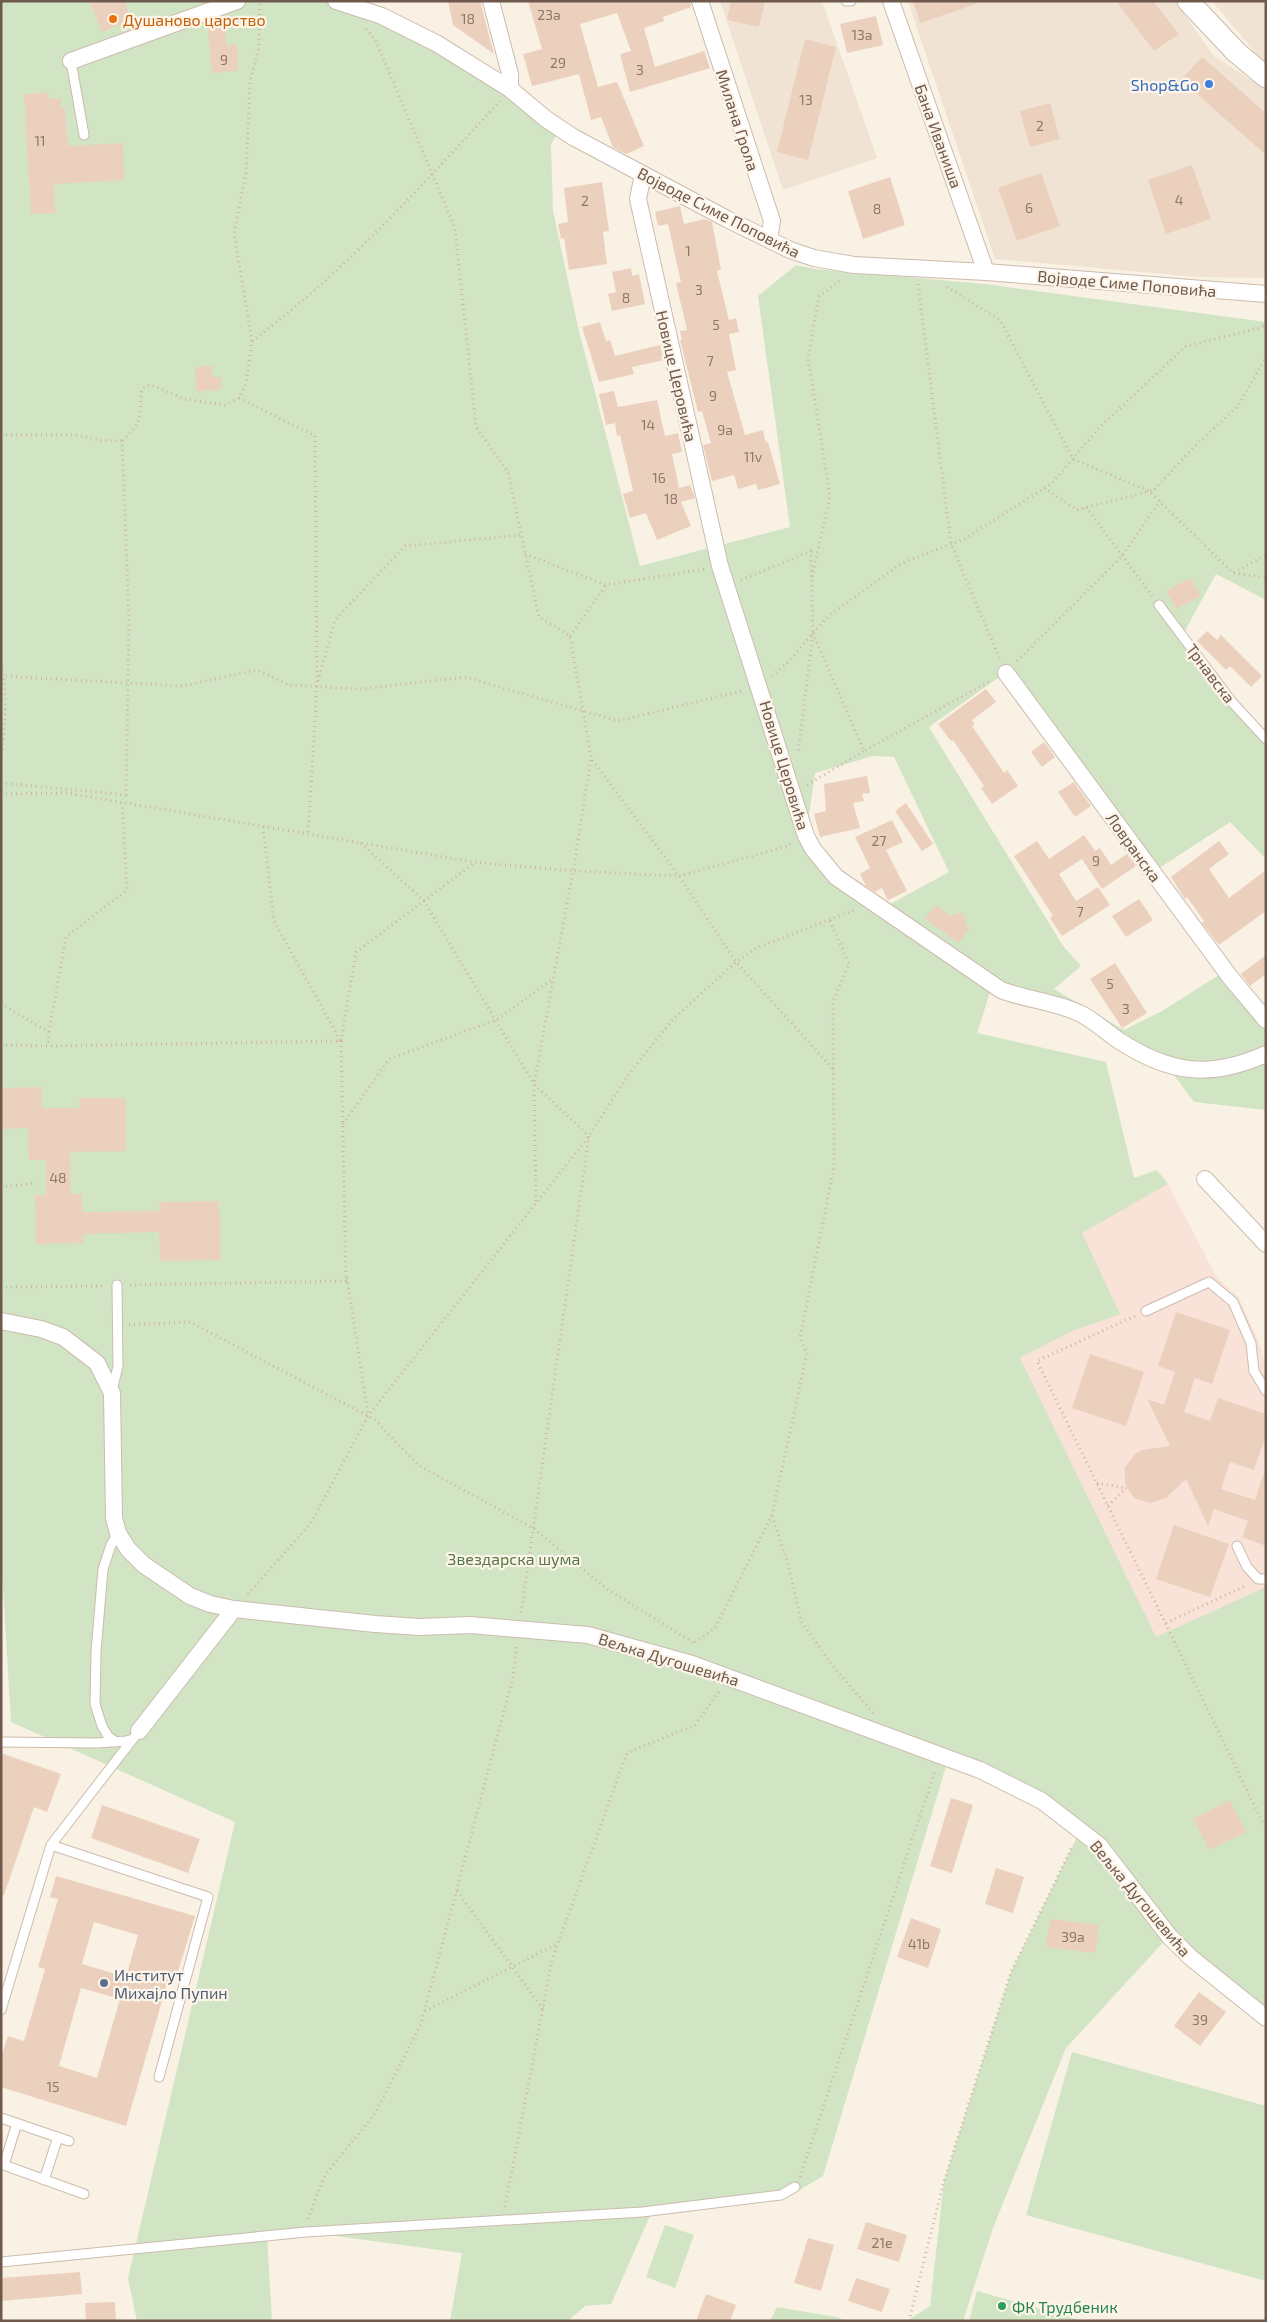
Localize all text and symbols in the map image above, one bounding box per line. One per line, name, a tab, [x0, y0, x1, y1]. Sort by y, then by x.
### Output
house number: 23a	[537, 6, 561, 23]
place label: Душаново царство	[123, 10, 266, 30]
house number: 18	[461, 10, 475, 27]
marker: Душаново царство	[107, 13, 119, 25]
house number: 13a	[851, 26, 873, 43]
house number: 9	[220, 51, 228, 68]
house number: 29	[550, 54, 566, 71]
house number: 3	[636, 61, 644, 78]
street label: Милана Грола	[713, 67, 763, 173]
place label: Shop&Go	[1131, 75, 1199, 94]
marker: Shop&Go	[1203, 78, 1215, 90]
street label: Бана Иваниша	[911, 81, 967, 191]
house number: 13	[799, 91, 813, 108]
house number: 2	[1036, 117, 1044, 134]
house number: 11	[34, 132, 46, 149]
street label: Војводе Симе Поповића	[634, 163, 803, 262]
house number: 4	[1175, 191, 1183, 208]
house number: 2	[581, 192, 589, 209]
house number: 6	[1025, 199, 1033, 216]
house number: 8	[873, 200, 881, 217]
house number: 1	[685, 242, 691, 259]
street label: Војводе Симе Поповића	[1037, 266, 1217, 301]
house number: 3	[695, 281, 703, 298]
house number: 8	[622, 289, 630, 306]
street label: Новице Церовића	[653, 308, 701, 444]
house number: 5	[712, 316, 720, 333]
house number: 7	[706, 352, 714, 369]
house number: 9	[709, 387, 717, 404]
house number: 14	[641, 416, 655, 433]
house number: 9a	[717, 421, 733, 438]
house number: 11v	[744, 448, 763, 465]
house number: 16	[652, 469, 666, 486]
house number: 18	[664, 490, 678, 507]
street label: Трнавска	[1182, 640, 1240, 706]
street label: Новице Церовића	[756, 698, 814, 832]
street label: Ловранска	[1102, 809, 1166, 885]
house number: 27	[871, 832, 887, 849]
house number: 9	[1092, 852, 1100, 869]
house number: 7	[1076, 903, 1084, 920]
house number: 5	[1106, 975, 1114, 992]
house number: 3	[1122, 1000, 1130, 1017]
house number: 48	[49, 1169, 67, 1186]
park label: Звездарска шума	[448, 1549, 580, 1569]
street label: Вељка Дугошевића	[596, 1629, 742, 1690]
street label: Вељка Дугошевића	[1086, 1836, 1195, 1961]
house number: 39a	[1061, 1928, 1085, 1945]
house number: 41b	[908, 1935, 930, 1952]
place label: Институт Михајло Пупин	[114, 1965, 228, 2003]
marker: Институт Михајло Пупин	[98, 1977, 110, 1989]
house number: 39	[1192, 2011, 1208, 2028]
house number: 15	[46, 2078, 60, 2095]
house number: 21e	[872, 2234, 892, 2251]
place label: ФК Трудбеник	[1012, 2297, 1118, 2317]
marker: ФК Трудбеник	[996, 2300, 1008, 2312]

